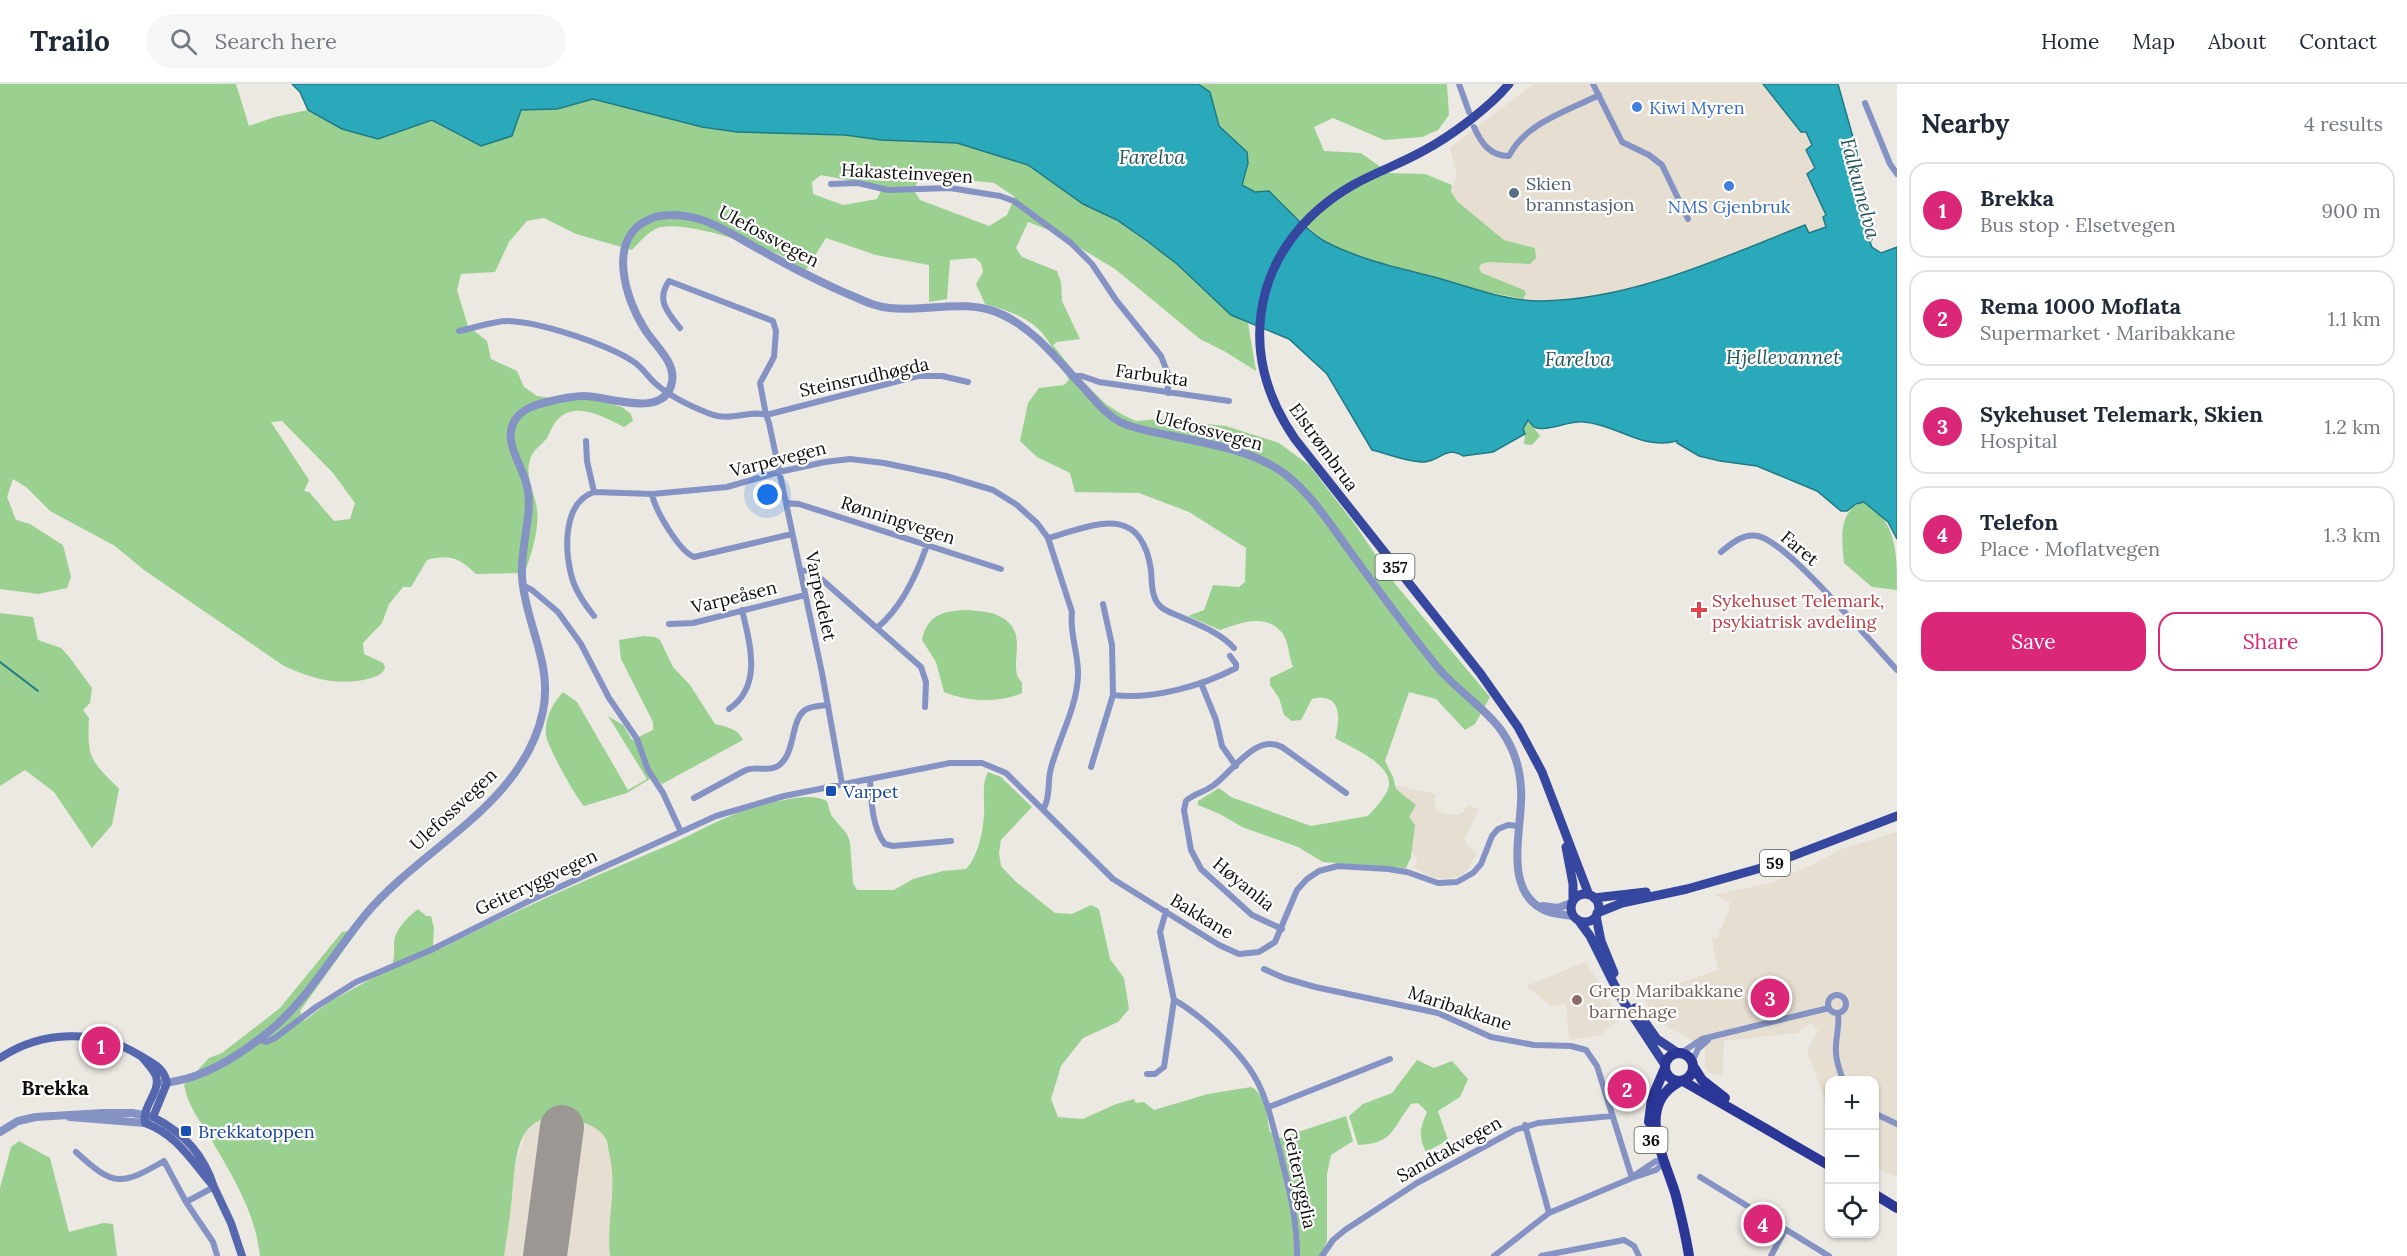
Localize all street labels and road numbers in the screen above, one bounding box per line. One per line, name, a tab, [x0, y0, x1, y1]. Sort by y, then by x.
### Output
street label: Hakasteinvegen	[840, 158, 974, 188]
street label: Ulefossvegen	[715, 200, 823, 272]
street label: Steinsrudhøgda	[797, 352, 931, 402]
street label: Farbukta	[1114, 359, 1190, 391]
street label: Elstrømbrua	[1284, 398, 1364, 496]
street label: Ulefossvegen	[1153, 405, 1265, 455]
street label: Varpevegen	[727, 436, 828, 482]
street label: Rønningvegen	[838, 491, 958, 549]
street label: Faret	[1776, 525, 1824, 571]
street label: Varpedelet	[800, 548, 842, 643]
road number: 357	[1376, 554, 1414, 580]
street label: Varpeåsen	[688, 575, 779, 619]
street label: Ulefossvegen	[405, 763, 501, 855]
street label: Geiteryggvegen	[471, 844, 601, 920]
road number: 59	[1760, 850, 1790, 876]
street label: Høyanlia	[1208, 852, 1280, 916]
street label: Bakkane	[1166, 888, 1238, 944]
street label: Maribakkane	[1405, 980, 1515, 1036]
street label: Sandtakvegen	[1393, 1111, 1506, 1187]
street label: Geiterygglia	[1278, 1125, 1322, 1231]
road number: 36	[1634, 1127, 1668, 1153]

